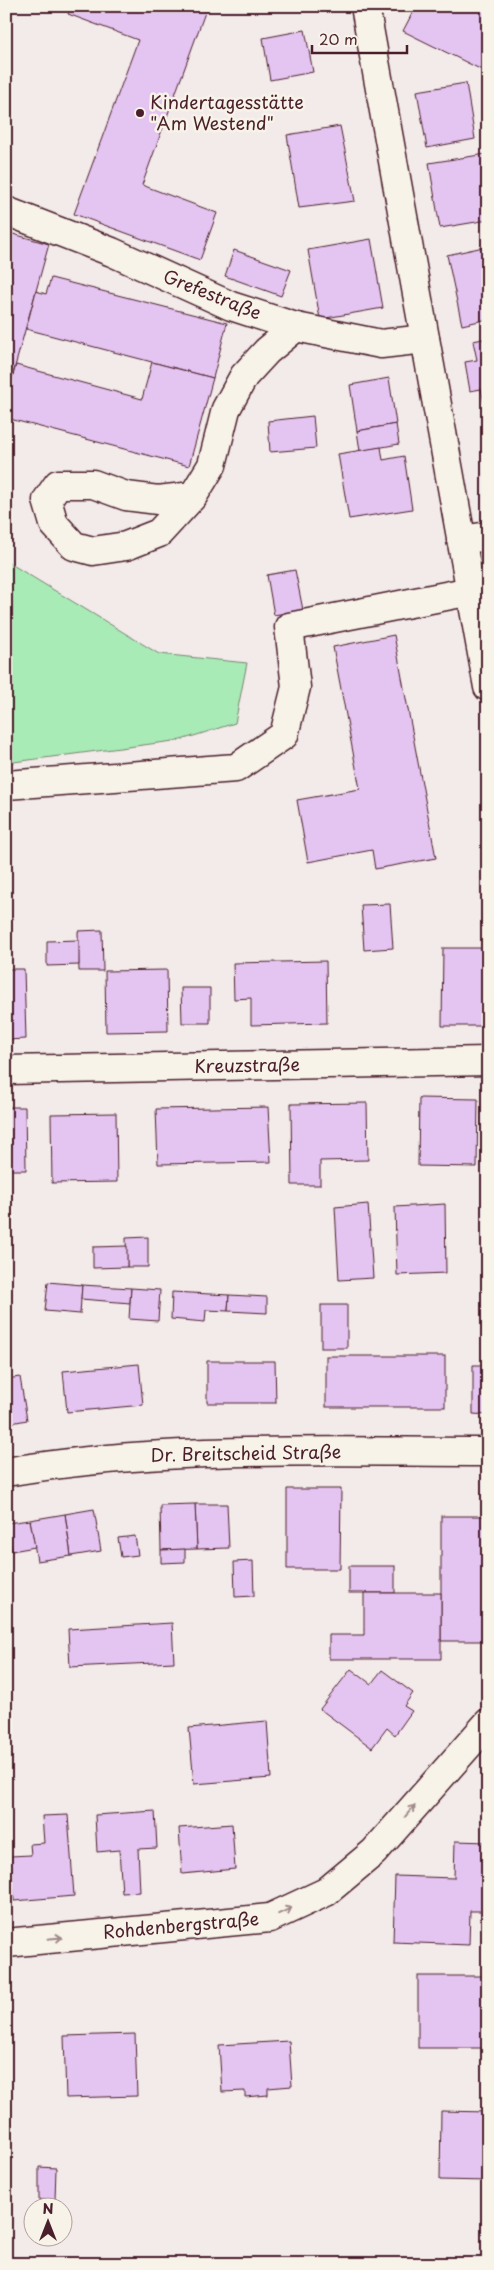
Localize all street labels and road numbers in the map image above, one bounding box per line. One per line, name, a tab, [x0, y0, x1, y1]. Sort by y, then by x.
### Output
street label: Grefestraße	[160, 262, 266, 326]
street label: Kreuzstraße	[194, 1050, 300, 1079]
street label: Dr. Breitscheid Straße	[150, 1437, 341, 1468]
street label: Rohdenbergstraße	[102, 1904, 260, 1945]

